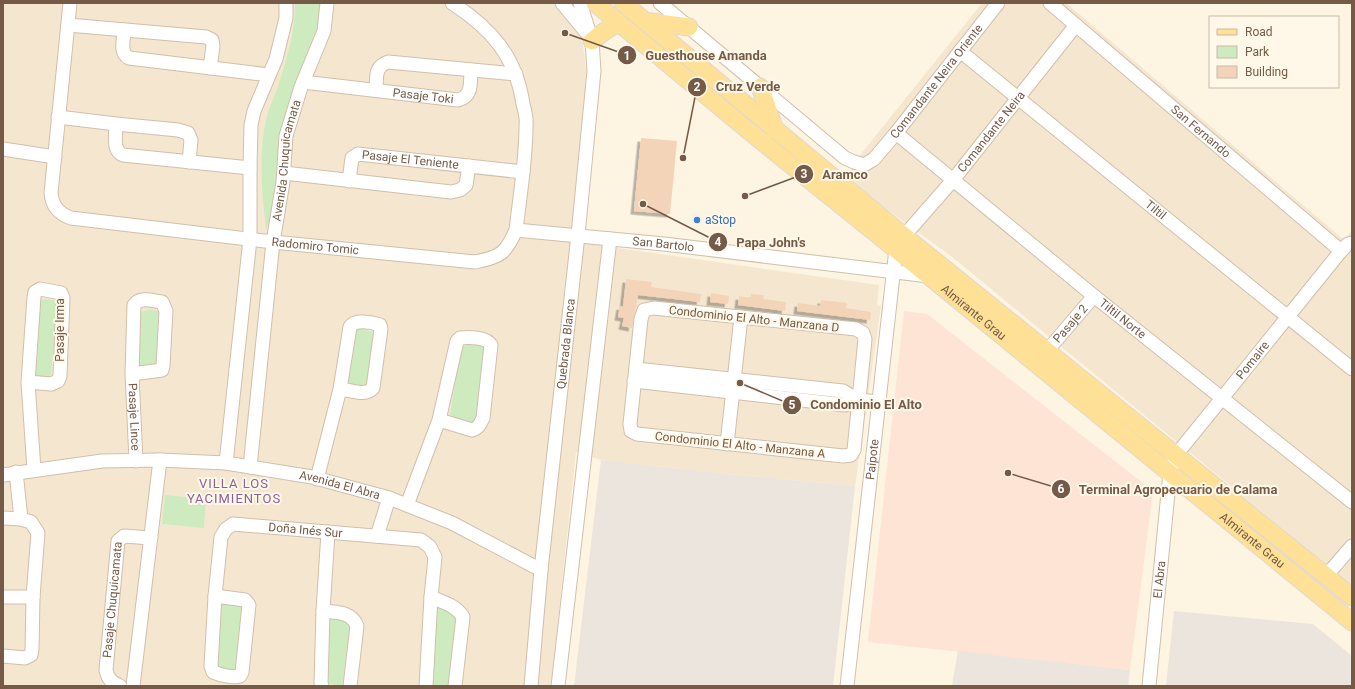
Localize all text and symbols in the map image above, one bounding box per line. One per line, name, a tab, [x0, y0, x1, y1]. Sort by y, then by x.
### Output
legend	[1209, 16, 1339, 88]
street label: Comandante Neira Oriente	[887, 21, 986, 141]
text: Road	[1245, 25, 1273, 39]
callout: Guesthouse Amanda	[617, 43, 775, 68]
text: Park	[1245, 45, 1270, 59]
text: Guesthouse Amanda	[645, 48, 767, 63]
text: 1	[624, 49, 630, 63]
text: Building	[1245, 65, 1288, 79]
callout: Cruz Verde	[687, 74, 788, 99]
text: Cruz Verde	[716, 79, 780, 94]
text: 2	[694, 80, 701, 94]
street label: Pasaje Toki	[392, 85, 454, 106]
street label: Comandante Neira	[955, 88, 1028, 175]
street label: Avenida Chuquicamata	[270, 98, 304, 222]
street label: San Fernando	[1168, 102, 1233, 161]
street label: Pasaje El Teniente	[361, 147, 459, 172]
callout: Aramco	[794, 162, 876, 187]
text: 3	[801, 167, 808, 181]
text: Aramco	[822, 167, 868, 182]
street label: Tiltil	[1142, 197, 1169, 222]
place label: aStop	[705, 213, 736, 227]
marker: aStop	[692, 215, 702, 225]
callout: Papa John's	[708, 230, 814, 255]
street label: San Bartolo	[632, 234, 695, 255]
street label: Radomiro Tomic	[271, 235, 360, 257]
text: 4	[715, 235, 722, 249]
text: Papa John's	[736, 235, 806, 250]
street label: Almirante Grau	[938, 282, 1009, 343]
street label: Tiltil Norte	[1096, 296, 1149, 342]
street label: Pasaje Irma	[53, 298, 67, 362]
street label: Quebrada Blanca	[554, 298, 578, 390]
street label: Pasaje 2	[1050, 301, 1091, 346]
street label: Condominio El Alto - Manzana D	[668, 303, 840, 335]
street label: Pomaire	[1233, 338, 1272, 382]
street label: Pasaje Lince	[125, 383, 143, 451]
callout: Condominio El Alto	[782, 392, 929, 417]
text: Condominio El Alto	[810, 397, 922, 412]
text: 5	[789, 398, 796, 412]
street label: Condominio El Alto - Manzana A	[654, 429, 826, 461]
street label: Paipote	[863, 438, 882, 481]
street label: Avenida El Abra	[298, 468, 382, 502]
district label: VILLA LOS YACIMIENTOS	[187, 476, 281, 506]
callout: Terminal Agropecuario de Calama	[1051, 476, 1286, 501]
text: 6	[1058, 482, 1065, 496]
text: Terminal Agropecuario de Calama	[1079, 482, 1277, 497]
street label: Almirante Grau	[1217, 510, 1288, 571]
street label: Doña Inés Sur	[268, 520, 343, 540]
street label: Pasaje Chuquicamata	[100, 541, 125, 658]
street label: El Abra	[1151, 560, 1168, 599]

